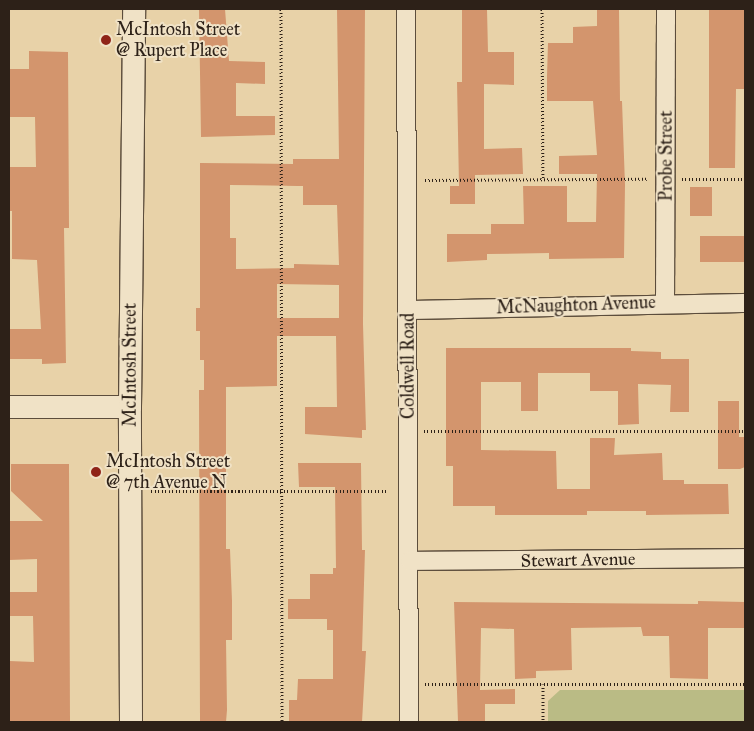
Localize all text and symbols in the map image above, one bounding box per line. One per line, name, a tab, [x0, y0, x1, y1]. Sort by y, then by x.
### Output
place label: McIntosh Street @ Rupert Place	[116, 19, 240, 62]
marker: McIntosh Street @ Rupert Place	[100, 34, 112, 46]
street label: Probe Street	[655, 111, 677, 201]
street label: McNaughton Avenue	[496, 291, 656, 319]
street label: McIntosh Street	[119, 303, 141, 427]
street label: Coldwell Road	[397, 313, 419, 419]
place label: McIntosh Street @ 7th Avenue N	[106, 451, 230, 494]
marker: McIntosh Street @ 7th Avenue N	[90, 466, 102, 478]
street label: Stewart Avenue	[521, 548, 635, 572]

